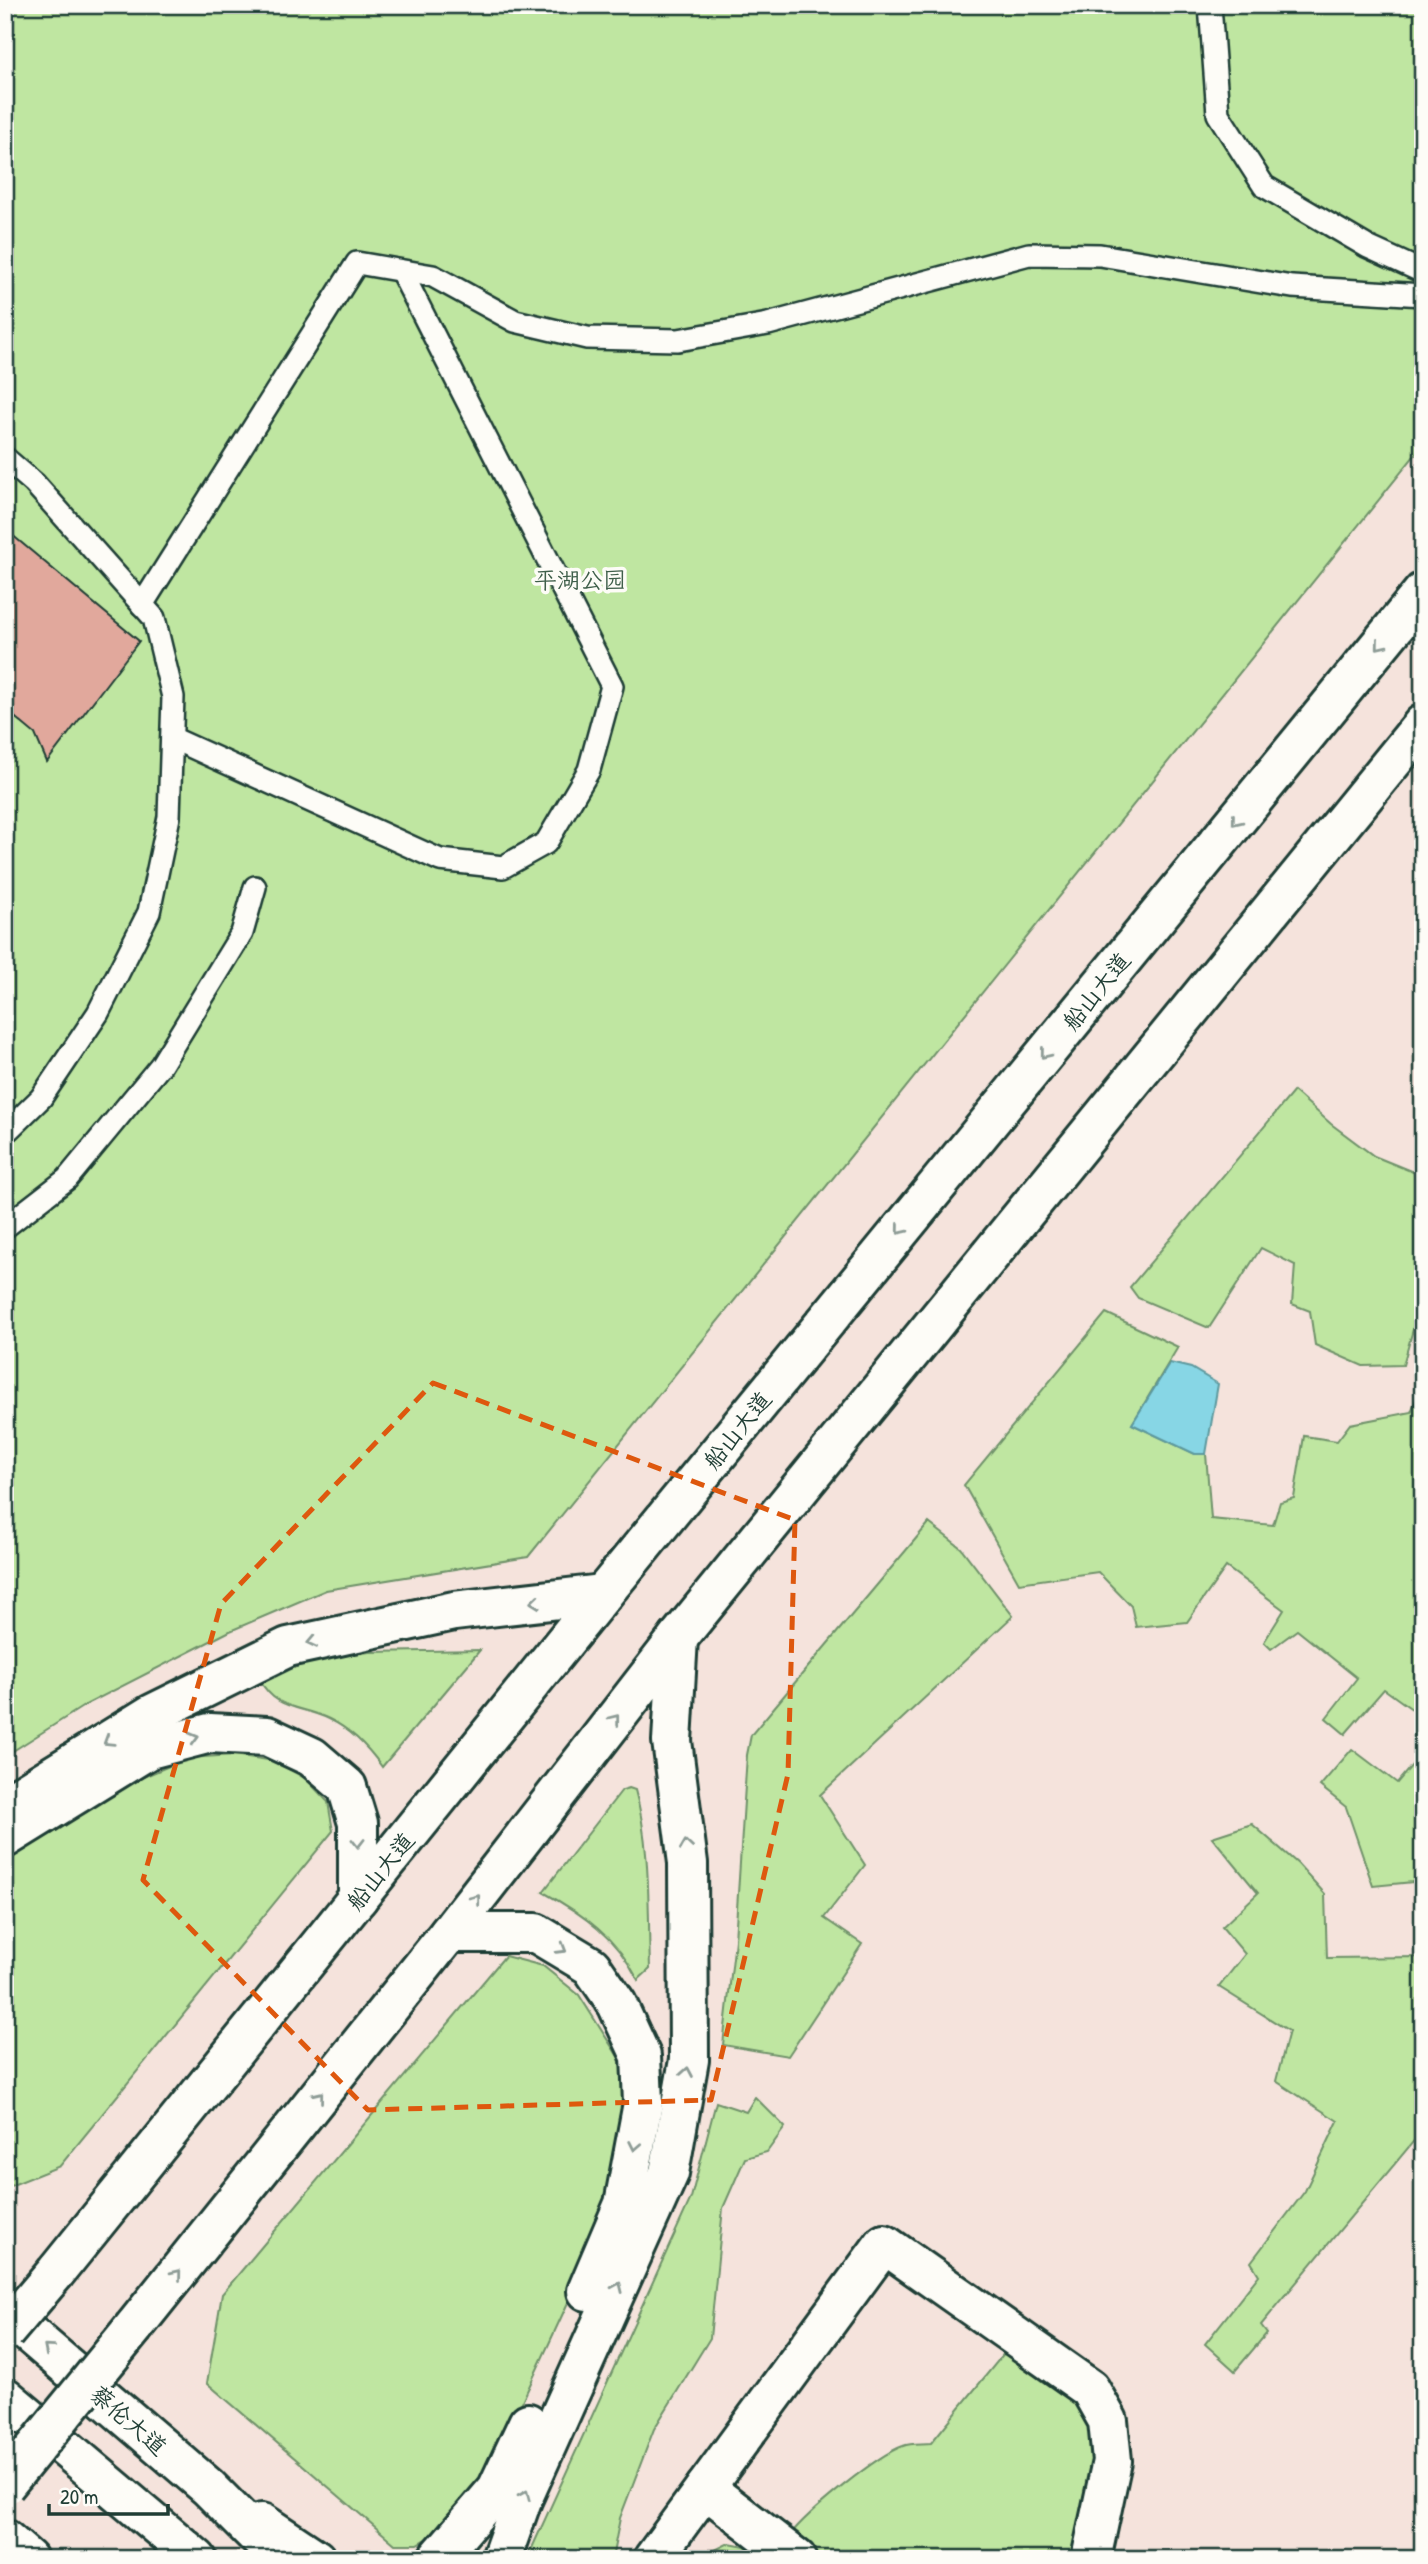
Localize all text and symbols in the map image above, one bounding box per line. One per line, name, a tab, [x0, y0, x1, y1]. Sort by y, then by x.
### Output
park label: 平湖公园	[534, 564, 626, 595]
one-way arrow	[1375, 637, 1388, 649]
one-way arrow	[1231, 813, 1244, 825]
street label: 船山大道	[1055, 945, 1137, 1037]
one-way arrow	[1041, 1045, 1053, 1058]
one-way arrow	[897, 1221, 909, 1234]
street label: 船山大道	[696, 1384, 778, 1476]
one-way arrow	[530, 1594, 541, 1609]
one-way arrow	[306, 1634, 318, 1648]
one-way arrow	[607, 1714, 620, 1726]
one-way arrow	[187, 1732, 199, 1746]
one-way arrow	[103, 1733, 116, 1746]
street label: 船山大道	[339, 1825, 421, 1917]
one-way arrow	[350, 1838, 366, 1849]
one-way arrow	[679, 1839, 694, 1851]
one-way arrow	[468, 1894, 481, 1906]
one-way arrow	[555, 1941, 568, 1954]
one-way arrow	[679, 2066, 694, 2078]
one-way arrow	[311, 2091, 324, 2104]
one-way arrow	[628, 2140, 643, 2152]
one-way arrow	[169, 2269, 181, 2282]
one-way arrow	[610, 2282, 624, 2294]
one-way arrow	[43, 2345, 56, 2357]
street label: 蔡伦大道	[84, 2378, 174, 2462]
scale bar	[49, 2473, 168, 2517]
text: 20 m	[60, 2482, 98, 2511]
one-way arrow	[517, 2489, 531, 2502]

